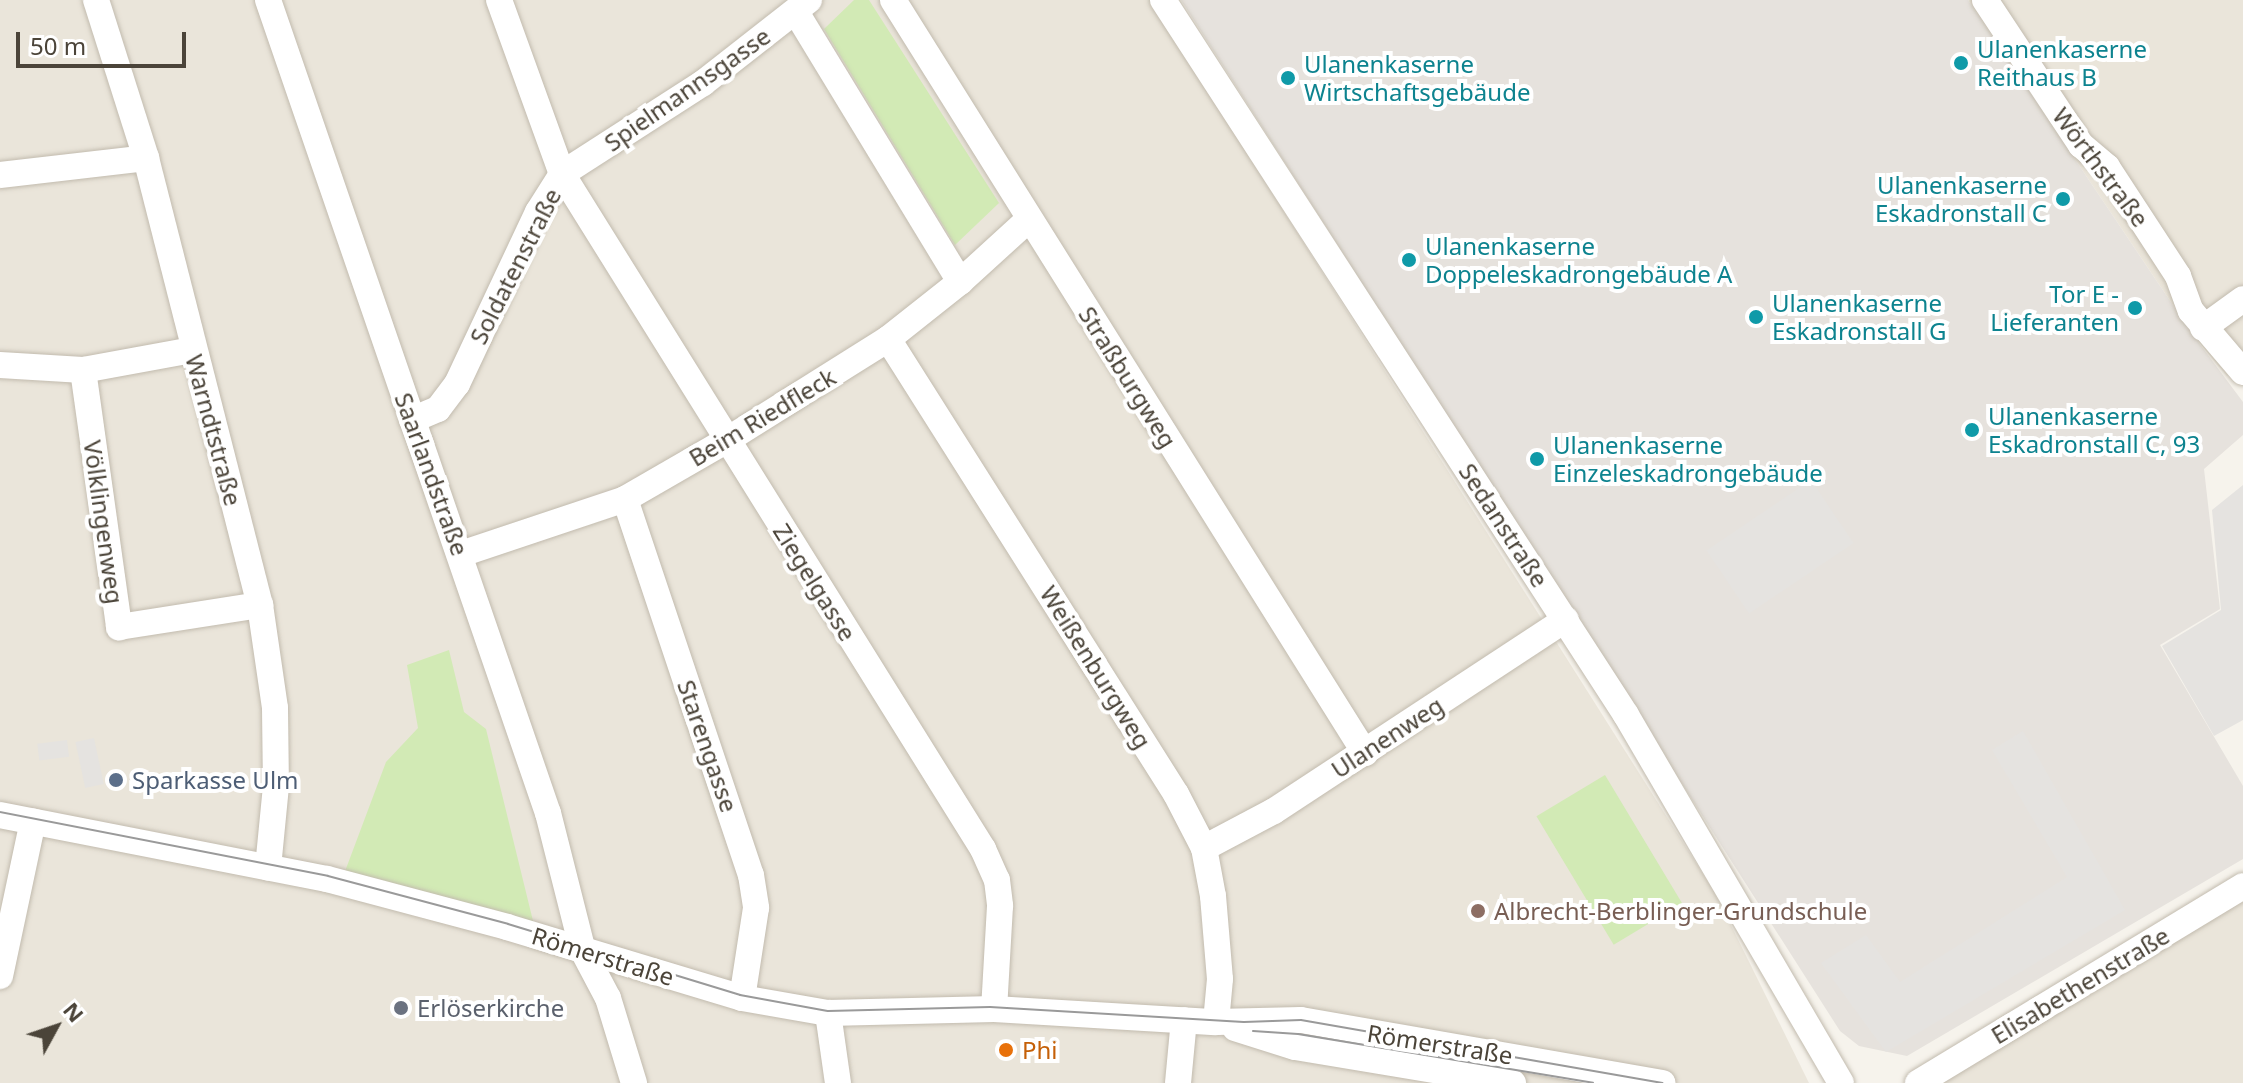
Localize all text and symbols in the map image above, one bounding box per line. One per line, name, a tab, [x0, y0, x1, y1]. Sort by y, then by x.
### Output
scale bar	[20, 16, 190, 66]
street label: Spielmannsgasse	[599, 21, 775, 157]
text: 50 m	[30, 29, 86, 62]
place label: Ulanenkaserne Reithaus B	[1977, 35, 2147, 91]
place label: Ulanenkaserne Wirtschaftsgebäude	[1304, 50, 1530, 106]
marker: Ulanenkaserne Reithaus B	[1952, 54, 1970, 72]
marker: Ulanenkaserne Wirtschaftsgebäude	[1279, 69, 1297, 87]
street label: Wörthstraße	[2047, 102, 2155, 232]
place label: Ulanenkaserne Eskadronstall C	[1875, 171, 2047, 227]
street label: Soldatenstraße	[463, 183, 567, 349]
marker: Ulanenkaserne Eskadronstall C	[2054, 190, 2072, 208]
place label: Ulanenkaserne Doppeleskadrongebäude A	[1425, 232, 1732, 288]
marker: Ulanenkaserne Doppeleskadrongebäude A	[1400, 251, 1418, 269]
place label: Tor E - Lieferanten	[1990, 280, 2119, 336]
place label: Ulanenkaserne Eskadronstall G	[1772, 289, 1946, 345]
marker: Tor E - Lieferanten	[2126, 299, 2144, 317]
street label: Straßburgweg	[1073, 301, 1183, 453]
marker: Ulanenkaserne Eskadronstall G	[1747, 308, 1765, 326]
street label: Warndtstraße	[180, 351, 248, 509]
street label: Beim Riedfleck	[684, 362, 840, 472]
street label: Saarlandstraße	[389, 389, 475, 559]
place label: Ulanenkaserne Eskadronstall C, 93	[1988, 402, 2200, 458]
marker: Ulanenkaserne Eskadronstall C, 93	[1963, 421, 1981, 439]
place label: Ulanenkaserne Einzeleskadrongebäude	[1553, 431, 1823, 487]
street label: Völklingenweg	[78, 438, 130, 606]
marker: Ulanenkaserne Einzeleskadrongebäude	[1528, 450, 1546, 468]
street label: Sedanstraße	[1453, 458, 1555, 592]
street label: Ziegelgasse	[768, 518, 862, 646]
street label: Weißenburgweg	[1034, 580, 1158, 754]
street label: Starengasse	[672, 676, 744, 816]
street label: Ulanenweg	[1326, 690, 1448, 784]
place label: Sparkasse Ulm	[132, 766, 299, 794]
marker: Sparkasse Ulm	[107, 771, 125, 789]
place label: Albrecht-Berblinger-Grundschule	[1494, 897, 1867, 925]
marker: Albrecht-Berblinger-Grundschule	[1469, 902, 1487, 920]
street label: Elisabethenstraße	[1986, 920, 2174, 1050]
street label: Römerstraße	[528, 921, 678, 991]
north arrow	[16, 987, 96, 1067]
place label: Erlöserkirche	[417, 994, 564, 1022]
text: N	[57, 995, 92, 1028]
marker: Erlöserkirche	[392, 999, 410, 1017]
street label: Römerstraße	[1365, 1018, 1515, 1070]
place label: Phi	[1022, 1036, 1058, 1064]
marker: Phi	[997, 1041, 1015, 1059]

